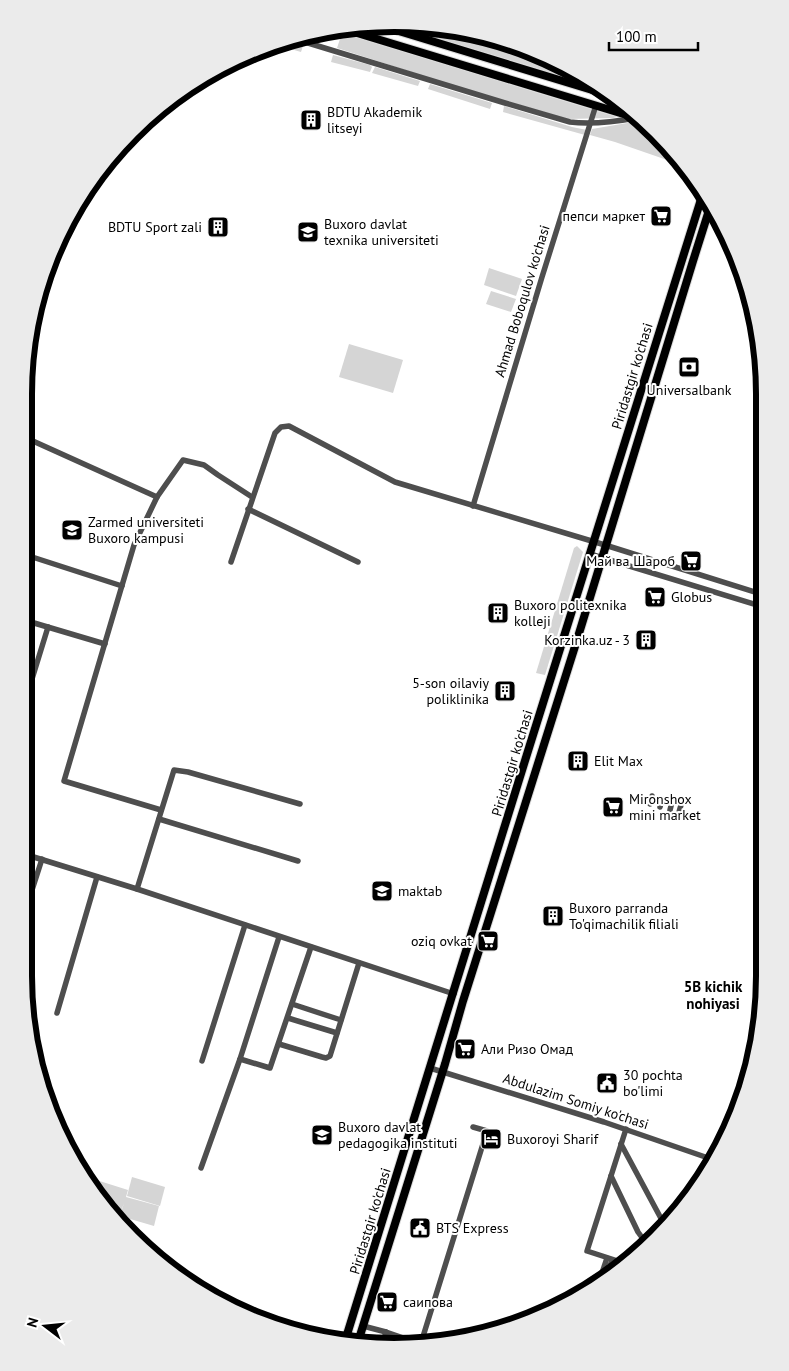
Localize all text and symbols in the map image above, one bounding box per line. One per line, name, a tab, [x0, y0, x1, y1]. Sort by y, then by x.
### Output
scale bar	[609, 20, 698, 52]
text: 100 m	[616, 27, 657, 46]
place label: BDTU Akademik litseyi	[327, 103, 422, 137]
building icon: BDTU Akademik litseyi	[299, 108, 323, 132]
supermarket icon: пепси маркет	[649, 204, 673, 228]
place label: пепси маркет	[562, 207, 645, 225]
building icon: BDTU Sport zali	[206, 215, 230, 239]
place label: Buxoro davlat texnika universiteti	[324, 215, 439, 249]
place label: BDTU Sport zali	[108, 218, 202, 236]
school or university icon: Buxoro davlat texnika universiteti	[296, 220, 320, 244]
street label: Ahmad Boboqulov ko'chasi	[490, 223, 554, 379]
street label: Piridastgir ko'chasi	[607, 321, 657, 431]
bank icon: Universalbank	[677, 355, 701, 379]
place label: Universalbank	[647, 381, 732, 399]
place label: Zarmed universiteti Buxoro kampusi	[88, 513, 204, 547]
school or university icon: Zarmed universiteti Buxoro kampusi	[60, 518, 84, 542]
supermarket icon: Май ва Шароб	[679, 549, 703, 573]
place label: Май ва Шароб	[586, 552, 675, 570]
supermarket icon: Globus	[643, 585, 667, 609]
place label: Globus	[671, 588, 712, 606]
place label: Buxoro politexnika kolleji	[514, 596, 627, 630]
building icon: Buxoro politexnika kolleji	[486, 601, 510, 625]
building icon: Korzinka.uz - 3	[634, 628, 658, 652]
place label: Korzinka.uz - 3	[544, 631, 630, 649]
place label: 5-son oilaviy poliklinika	[412, 674, 489, 708]
building icon: 5-son oilaviy poliklinika	[493, 679, 517, 703]
street label: Piridastgir ko'chasi	[487, 708, 537, 818]
building icon: Elit Max	[566, 749, 590, 773]
place label: Elit Max	[594, 752, 643, 770]
place label: Mironshox mini market	[629, 790, 701, 824]
supermarket icon: Mironshox mini market	[601, 795, 625, 819]
school or university icon: maktab	[370, 879, 394, 903]
place label: maktab	[398, 882, 442, 900]
place label: Buxoro parranda To'qimachilik filiali	[569, 899, 679, 933]
building icon: Buxoro parranda To'qimachilik filiali	[541, 904, 565, 928]
supermarket icon: oziq ovkat	[476, 929, 500, 953]
place label: oziq ovkat	[411, 932, 472, 950]
district label: 5B kichik nohiyasi	[684, 977, 743, 1013]
supermarket icon: Али Ризо Омад	[453, 1037, 477, 1061]
place label: Али Ризо Омад	[481, 1040, 573, 1058]
place label: 30 pochta bo'limi	[623, 1066, 683, 1100]
street label: Abdulazim Somiy ko'chasi	[501, 1069, 651, 1133]
public building icon: 30 pochta bo'limi	[595, 1071, 619, 1095]
place label: Buxoro davlat pedagogika instituti	[338, 1118, 457, 1152]
school or university icon: Buxoro davlat pedagogika instituti	[310, 1123, 334, 1147]
hotel icon: Buxoroyi Sharif	[479, 1127, 503, 1151]
place label: Buxoroyi Sharif	[507, 1130, 599, 1148]
street label: Piridastgir ko'chasi	[345, 1166, 395, 1276]
public building icon: BTS Express	[408, 1216, 432, 1240]
place label: BTS Express	[436, 1219, 509, 1237]
supermarket icon: саипова	[375, 1290, 399, 1314]
place label: саипова	[403, 1293, 453, 1311]
north arrow	[20, 1301, 70, 1351]
text: N	[23, 1316, 42, 1329]

